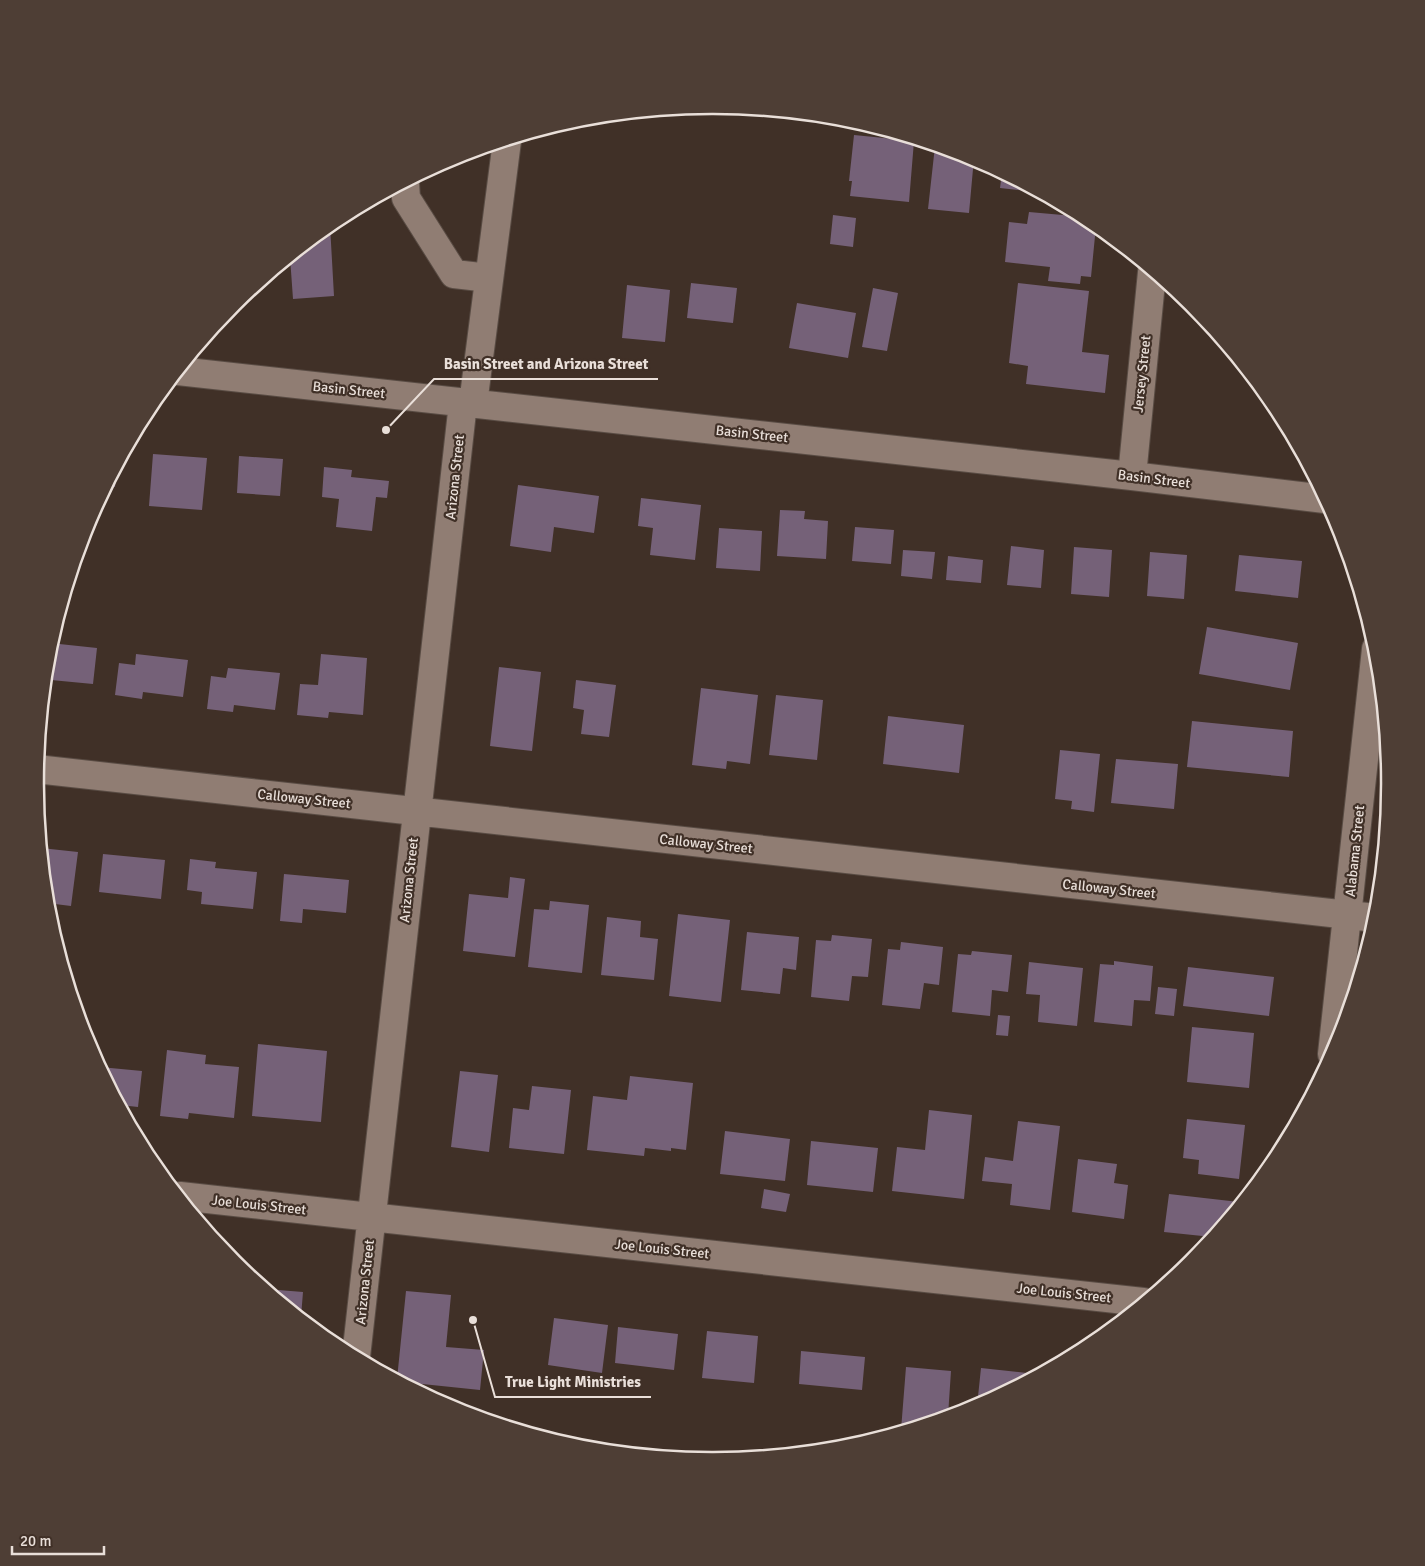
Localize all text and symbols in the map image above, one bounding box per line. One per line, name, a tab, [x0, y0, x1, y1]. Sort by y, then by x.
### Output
street label: Jersey Street	[1129, 334, 1155, 413]
callout: Basin Street and Arizona Street	[434, 349, 658, 379]
text: Basin Street and Arizona Street	[444, 355, 649, 373]
street label: Basin Street	[312, 378, 386, 402]
street label: Basin Street	[715, 422, 789, 446]
street label: Arizona Street	[442, 434, 468, 520]
street label: Basin Street	[1117, 466, 1191, 492]
street label: Calloway Street	[257, 786, 351, 812]
street label: Alabama Street	[1342, 804, 1368, 898]
street label: Calloway Street	[659, 831, 753, 857]
street label: Arizona Street	[396, 837, 422, 923]
street label: Calloway Street	[1062, 876, 1156, 902]
street label: Joe Louis Street	[211, 1192, 307, 1218]
street label: Joe Louis Street	[614, 1236, 710, 1262]
street label: Arizona Street	[352, 1239, 378, 1325]
street label: Joe Louis Street	[1016, 1280, 1112, 1306]
callout: True Light Ministries	[495, 1367, 651, 1397]
text: True Light Ministries	[505, 1373, 641, 1391]
scale bar	[12, 1524, 105, 1556]
text: 20 m	[20, 1532, 51, 1550]

